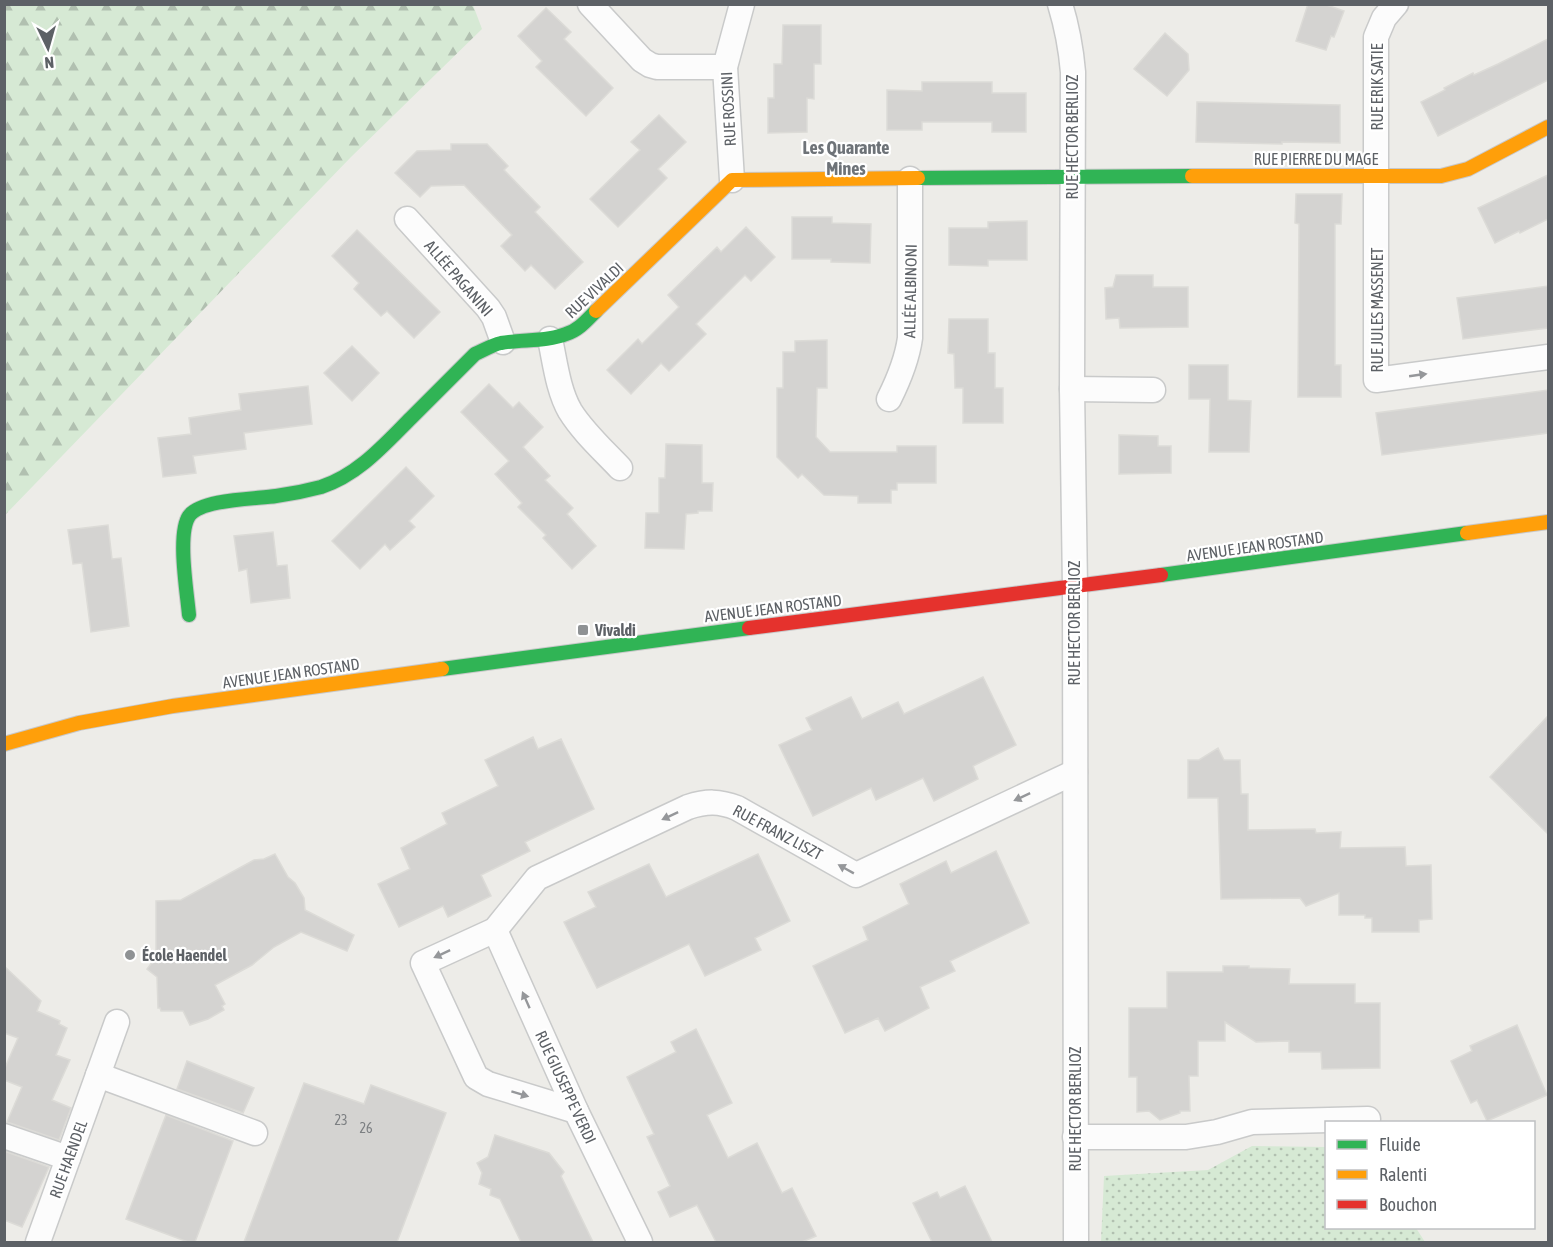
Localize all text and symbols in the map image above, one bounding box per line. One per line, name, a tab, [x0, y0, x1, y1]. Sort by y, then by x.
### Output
north arrow	[18, 18, 78, 78]
street label: RUE ERIK SATIE	[1368, 43, 1386, 131]
text: N	[44, 54, 55, 72]
street label: RUE ROSSINI	[717, 71, 739, 147]
street label: RUE HECTOR BERLIOZ	[1063, 75, 1081, 199]
district label: Les Quarante Mines	[803, 137, 889, 179]
street label: RUE PIERRE DU MAGE	[1254, 150, 1379, 168]
street label: ALLÉE PAGANINI	[421, 236, 497, 320]
street label: ALLÉE ALBINONI	[900, 244, 920, 338]
street label: RUE JULES MASSENET	[1368, 247, 1386, 373]
street label: RUE VIVALDI	[561, 259, 627, 321]
one-way arrow	[1409, 370, 1428, 379]
street label: AVENUE JEAN ROSTAND	[1185, 527, 1325, 565]
street label: RUE HECTOR BERLIOZ	[1065, 561, 1083, 685]
street label: AVENUE JEAN ROSTAND	[703, 591, 843, 625]
place label: Vivaldi	[594, 621, 636, 639]
marker: Vivaldi	[576, 623, 590, 637]
street label: AVENUE JEAN ROSTAND	[221, 654, 361, 692]
one-way arrow	[1013, 792, 1030, 801]
street label: RUE FRANZ LISZT	[730, 801, 826, 863]
one-way arrow	[662, 811, 679, 820]
one-way arrow	[837, 864, 854, 874]
place label: École Haendel	[142, 946, 227, 964]
marker: École Haendel	[123, 948, 137, 962]
one-way arrow	[434, 950, 451, 959]
one-way arrow	[522, 992, 531, 1009]
street label: RUE GIUSEPPE VERDI	[532, 1028, 600, 1146]
street label: RUE HECTOR BERLIOZ	[1066, 1047, 1084, 1171]
one-way arrow	[511, 1090, 529, 1099]
house number: 23	[334, 1112, 348, 1128]
street label: RUE HAENDEL	[46, 1117, 91, 1201]
house number: 26	[359, 1120, 373, 1136]
legend	[1325, 1121, 1535, 1229]
text: Fluide	[1379, 1134, 1421, 1155]
text: Ralenti	[1379, 1164, 1427, 1185]
text: Bouchon	[1379, 1194, 1437, 1215]

